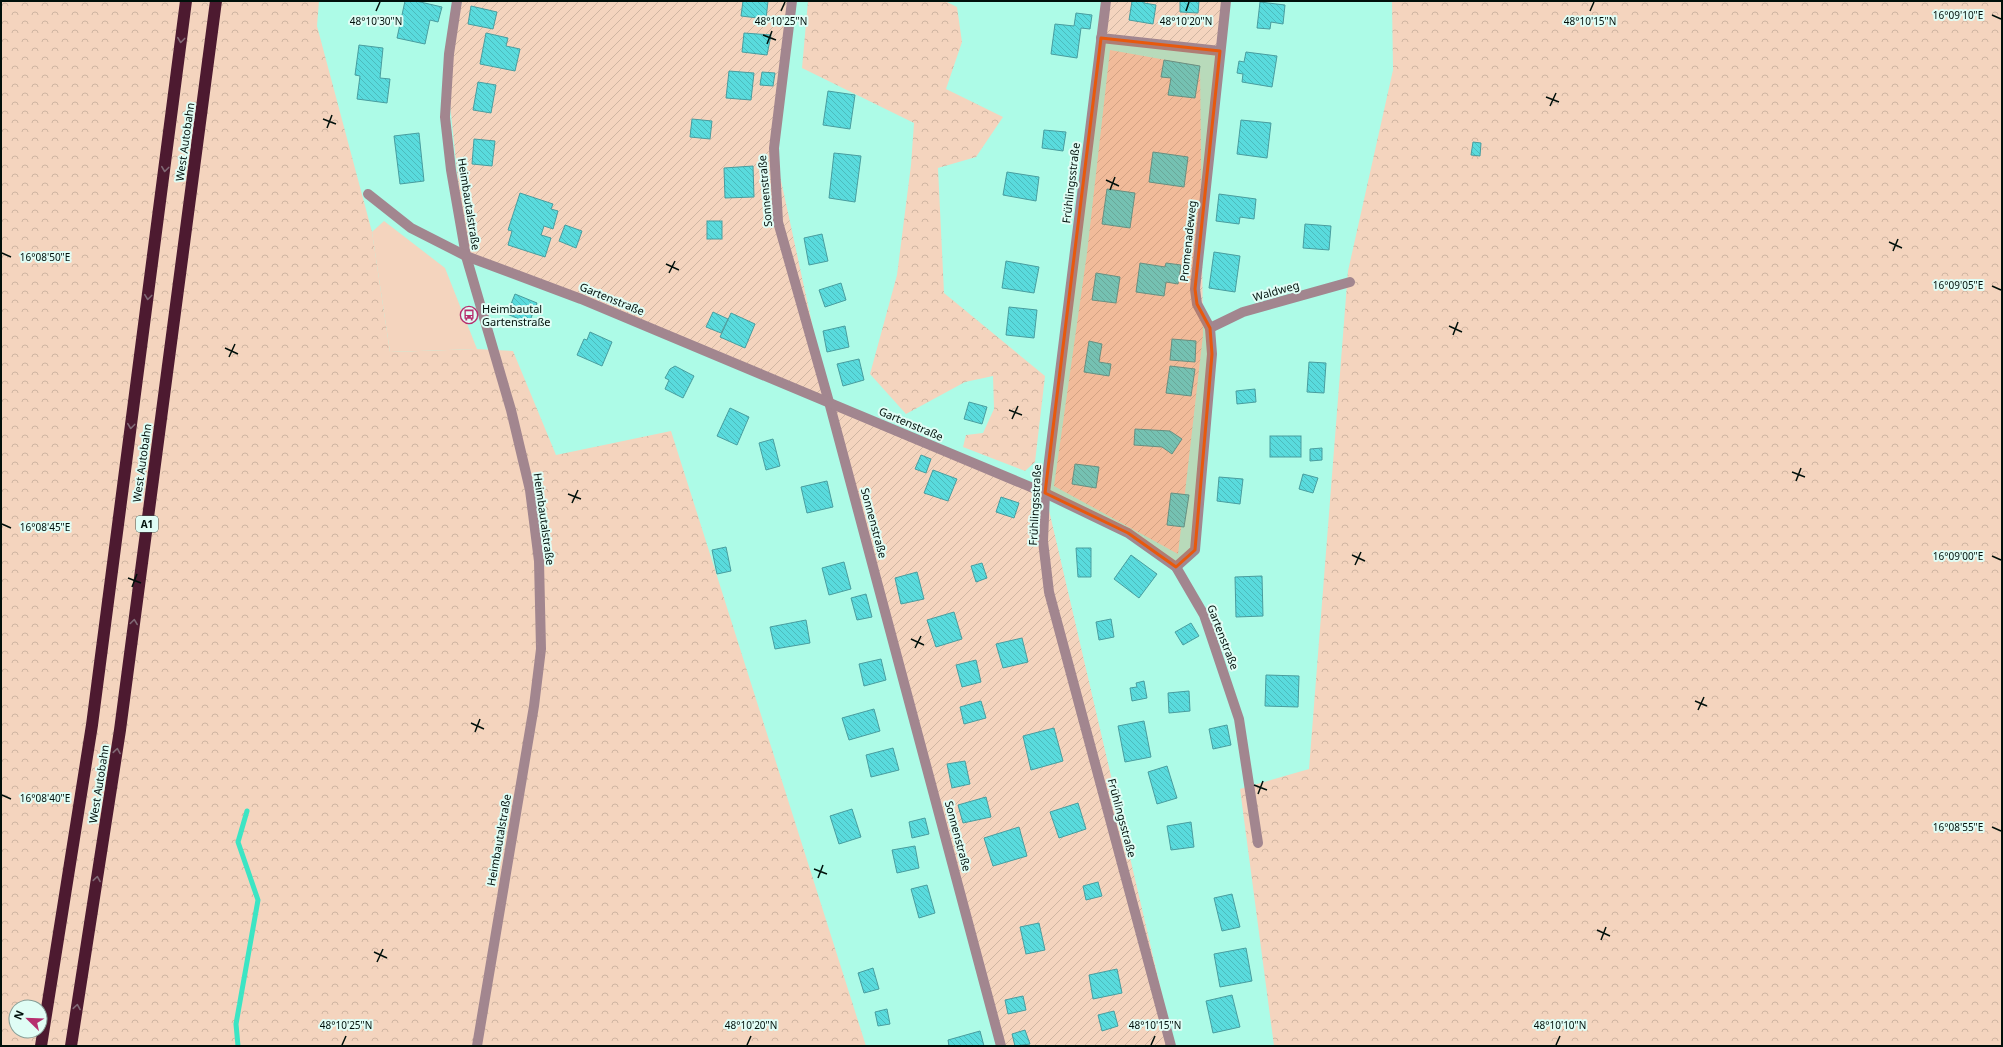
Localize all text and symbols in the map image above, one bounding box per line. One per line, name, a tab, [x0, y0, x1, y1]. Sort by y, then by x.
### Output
text: 16°09'10"E	[1933, 8, 1983, 22]
text: 48°10'30"N	[350, 14, 402, 28]
text: 48°10'25"N	[755, 14, 807, 28]
text: 48°10'20"N	[1160, 14, 1212, 28]
text: 48°10'15"N	[1564, 14, 1616, 28]
one-way arrow	[177, 37, 186, 43]
street label: West Autobahn	[172, 102, 197, 182]
street label: Frühlingsstraße	[1058, 142, 1083, 224]
street label: Sonnenstraße	[754, 154, 775, 228]
street label: Heimbautalstraße	[455, 157, 484, 251]
one-way arrow	[160, 166, 169, 172]
street label: Promenadeweg	[1176, 200, 1199, 282]
text: 16°08'50"E	[20, 250, 70, 264]
street label: Waldweg	[1251, 277, 1301, 304]
text: 16°09'05"E	[1933, 278, 1983, 292]
street label: Gartenstraße	[578, 279, 647, 318]
one-way arrow	[144, 294, 153, 301]
place label: Heimbautal Gartenstraße	[482, 301, 551, 329]
bus stop icon: Heimbautal Gartenstraße	[459, 305, 479, 325]
street label: Gartenstraße	[877, 403, 946, 444]
one-way arrow	[127, 423, 136, 429]
street label: West Autobahn	[129, 423, 154, 503]
street label: Frühlingsstraße	[1025, 464, 1044, 546]
street label: Heimbautalstraße	[531, 472, 558, 566]
street label: Sonnenstraße	[858, 486, 891, 560]
road number: A1	[136, 516, 158, 532]
text: 16°08'45"E	[20, 520, 70, 534]
text: 16°09'00"E	[1933, 549, 1983, 563]
street label: Gartenstraße	[1204, 602, 1243, 672]
one-way arrow	[129, 619, 138, 625]
street label: West Autobahn	[85, 744, 112, 824]
one-way arrow	[112, 748, 121, 754]
street label: Frühlingsstraße	[1105, 777, 1140, 859]
text: 16°08'40"E	[20, 791, 70, 805]
street label: Heimbautalstraße	[483, 793, 514, 887]
street label: Sonnenstraße	[942, 799, 975, 873]
text: 16°08'55"E	[1933, 820, 1983, 834]
one-way arrow	[92, 876, 101, 882]
north arrow	[8, 999, 48, 1039]
one-way arrow	[72, 1004, 81, 1011]
text: N	[10, 1008, 27, 1022]
text: 48°10'25"N	[320, 1018, 372, 1032]
text: 48°10'20"N	[725, 1018, 777, 1032]
text: 48°10'15"N	[1129, 1018, 1181, 1032]
text: 48°10'10"N	[1534, 1018, 1586, 1032]

